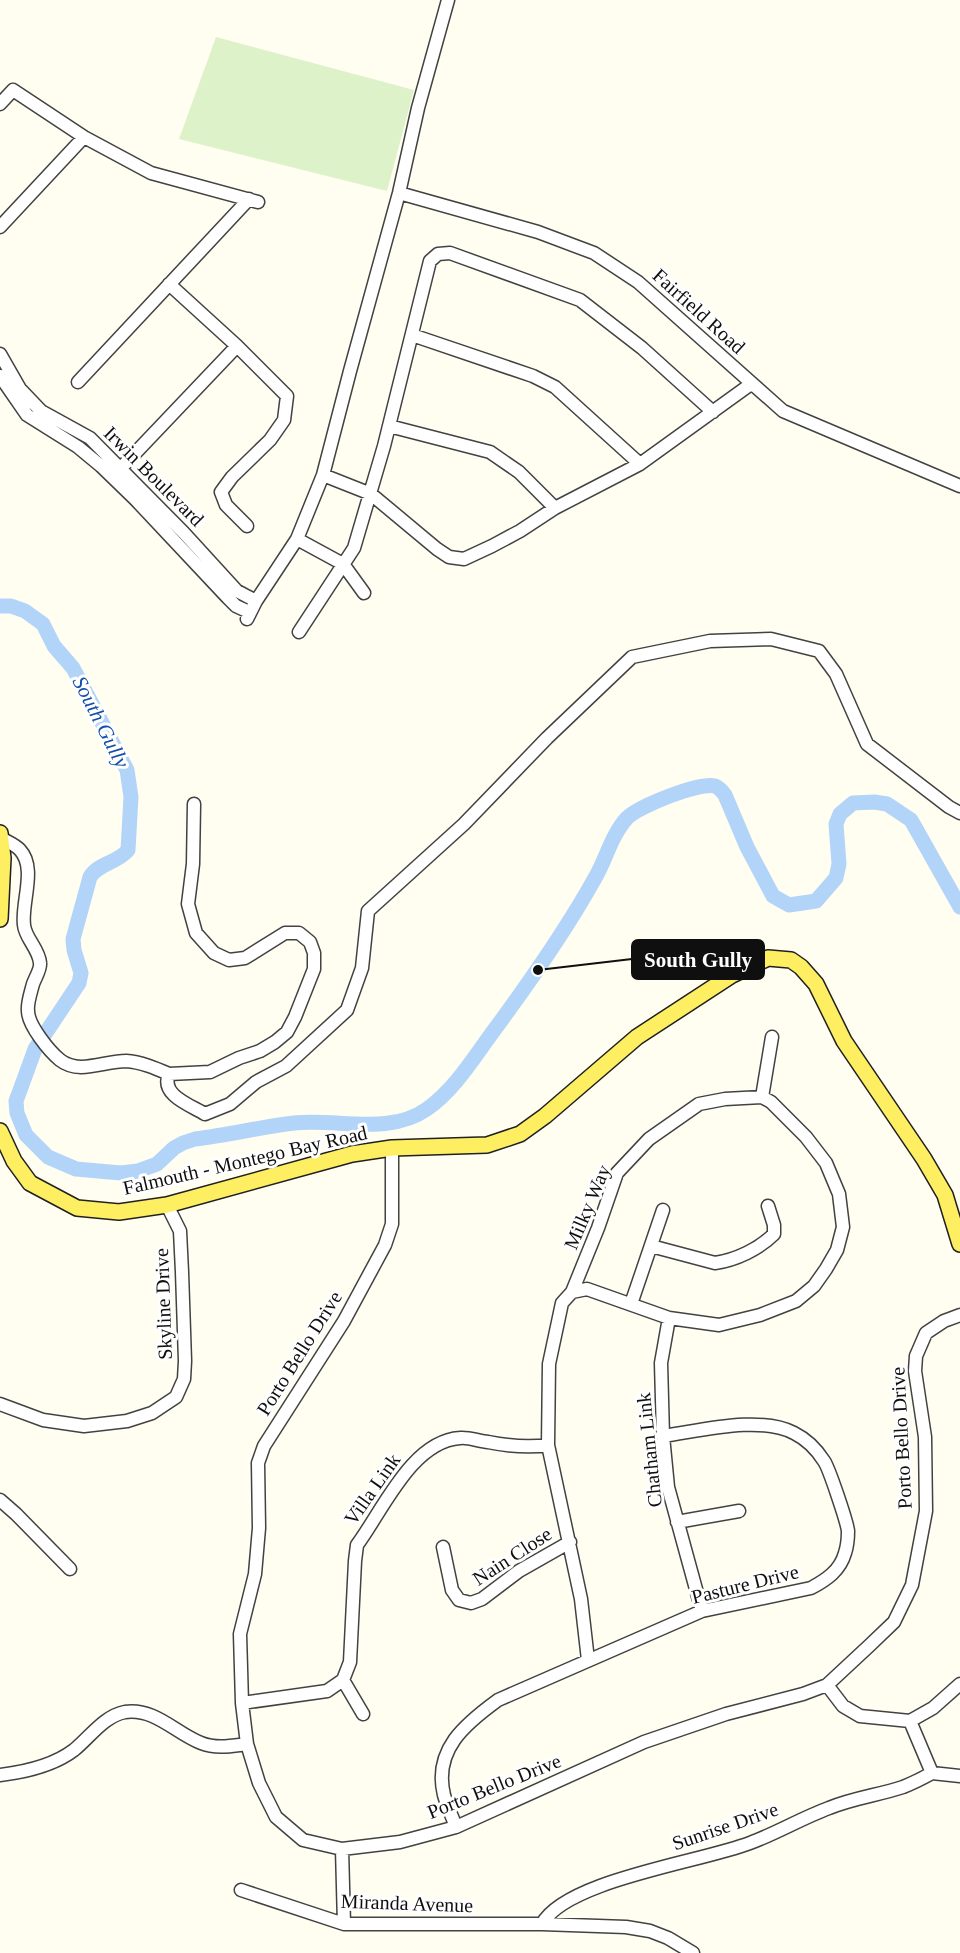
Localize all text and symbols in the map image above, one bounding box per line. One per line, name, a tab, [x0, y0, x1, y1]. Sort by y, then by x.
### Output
street label: Fairfield Road	[649, 264, 749, 358]
street label: Irwin Boulevard	[100, 422, 208, 530]
water label: South Gully	[68, 672, 135, 772]
callout: South Gully	[632, 940, 764, 979]
text: South Gully	[644, 948, 752, 972]
street label: Falmouth - Montego Bay Road	[121, 1121, 369, 1200]
street label: Milky Way	[559, 1161, 616, 1253]
street label: Skyline Drive	[150, 1248, 177, 1360]
street label: Porto Bello Drive	[252, 1287, 346, 1419]
street label: Porto Bello Drive	[886, 1366, 916, 1510]
street label: Chatham Link	[632, 1392, 666, 1508]
street label: Villa Link	[340, 1449, 404, 1529]
street label: Nain Close	[469, 1522, 556, 1590]
street label: Pasture Drive	[689, 1560, 801, 1608]
street label: Porto Bello Drive	[424, 1749, 564, 1823]
street label: Sunrise Drive	[669, 1798, 781, 1854]
street label: Miranda Avenue	[340, 1890, 474, 1916]

